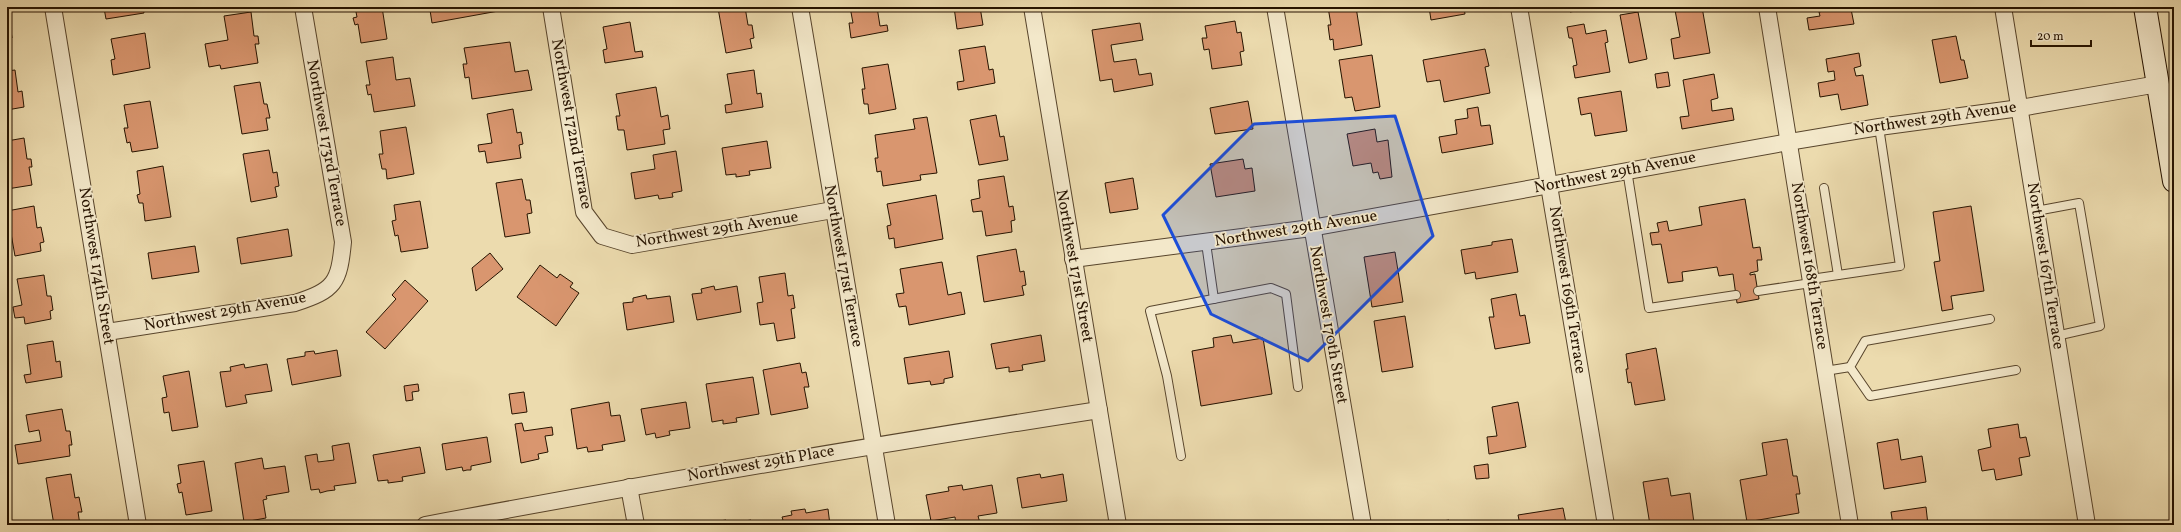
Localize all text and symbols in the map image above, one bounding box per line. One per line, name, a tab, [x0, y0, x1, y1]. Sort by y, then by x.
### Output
scale bar	[2031, 22, 2091, 48]
text: 20 m	[2037, 29, 2064, 45]
street label: Northwest 172nd Terrace	[545, 37, 597, 211]
street label: Northwest 173rd Terrace	[300, 58, 352, 228]
street label: Northwest 29th Avenue	[1852, 97, 2018, 141]
street label: Northwest 29th Avenue	[1532, 147, 1698, 199]
street label: Northwest 168th Terrace	[1785, 181, 1833, 351]
street label: Northwest 167th Terrace	[2021, 181, 2069, 351]
street label: Northwest 171st Terrace	[818, 183, 868, 349]
street label: Northwest 174th Street	[73, 186, 119, 347]
street label: Northwest 171st Street	[1050, 188, 1098, 345]
street label: Northwest 29th Avenue	[1213, 205, 1379, 253]
street label: Northwest 169th Terrace	[1543, 205, 1591, 375]
street label: Northwest 29th Avenue	[634, 206, 800, 254]
street label: Northwest 170th Street	[1303, 244, 1353, 406]
street label: Northwest 29th Avenue	[142, 287, 308, 337]
street label: Northwest 29th Place	[686, 440, 836, 488]

